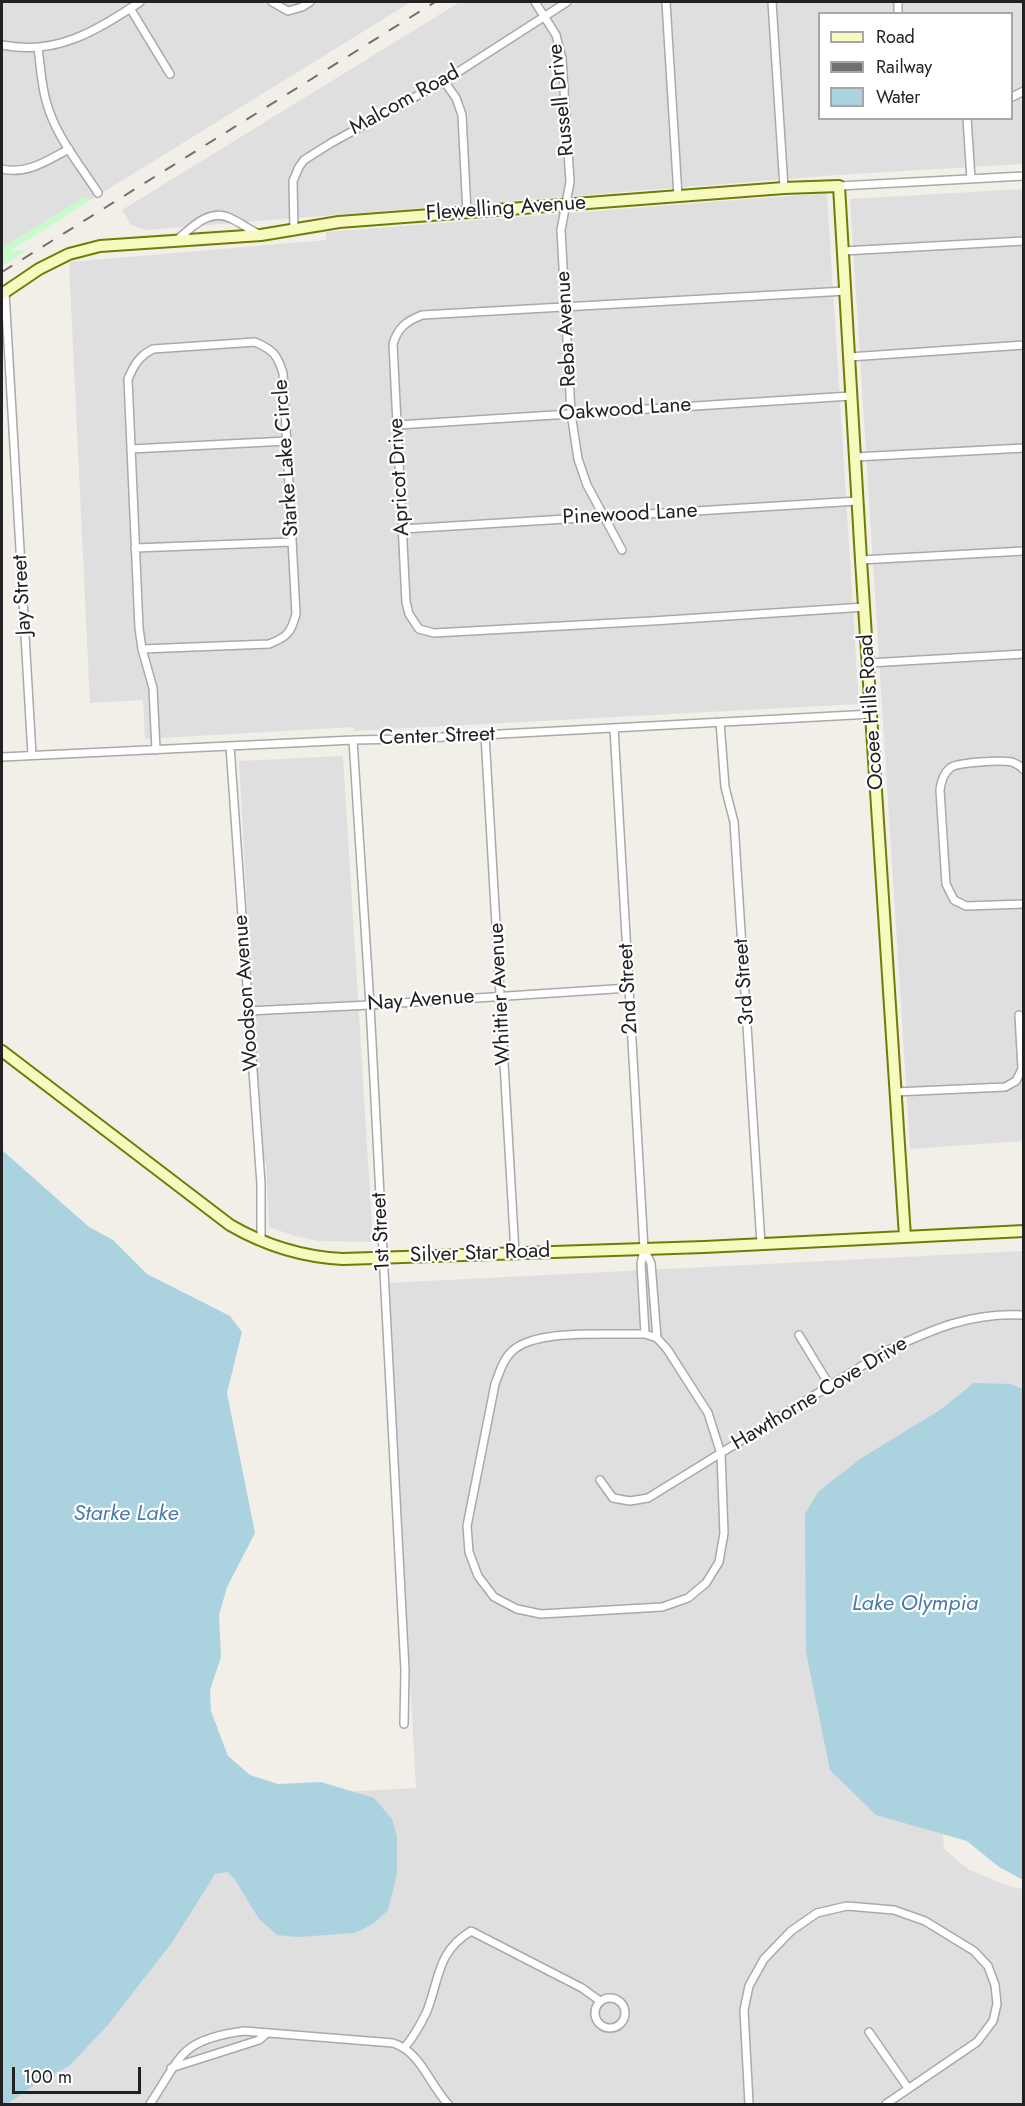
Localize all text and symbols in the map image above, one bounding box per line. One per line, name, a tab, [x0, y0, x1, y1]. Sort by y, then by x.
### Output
legend	[818, 12, 1013, 120]
text: Road	[876, 24, 915, 50]
street label: Russell Drive	[544, 42, 580, 158]
text: Railway	[876, 54, 932, 80]
street label: Malcom Road	[346, 61, 464, 141]
text: Water	[876, 84, 920, 110]
street label: Flewelling Avenue	[425, 191, 587, 227]
street label: Reba Avenue	[551, 270, 583, 388]
street label: Starke Lake Circle	[269, 378, 305, 538]
street label: Oakwood Lane	[558, 393, 692, 427]
street label: Apricot Drive	[384, 417, 416, 537]
street label: Pinewood Lane	[562, 499, 698, 531]
street label: Jay Street	[8, 554, 38, 636]
street label: Ocoee Hills Road	[854, 633, 890, 791]
street label: Center Street	[379, 722, 495, 752]
street label: Woodson Avenue	[229, 914, 265, 1072]
street label: Whittier Avenue	[485, 922, 517, 1066]
street label: 3rd Street	[729, 938, 761, 1026]
street label: 2nd Street	[614, 943, 644, 1035]
street label: Nay Avenue	[367, 985, 475, 1017]
street label: 1st Street	[367, 1192, 397, 1272]
street label: Silver Star Road	[409, 1239, 551, 1269]
street label: Hawthorne Cove Drive	[728, 1332, 912, 1456]
water label: Starke Lake	[74, 1502, 178, 1528]
water label: Lake Olympia	[852, 1592, 978, 1618]
scale bar	[15, 2055, 144, 2093]
text: 100 m	[23, 2064, 72, 2090]

